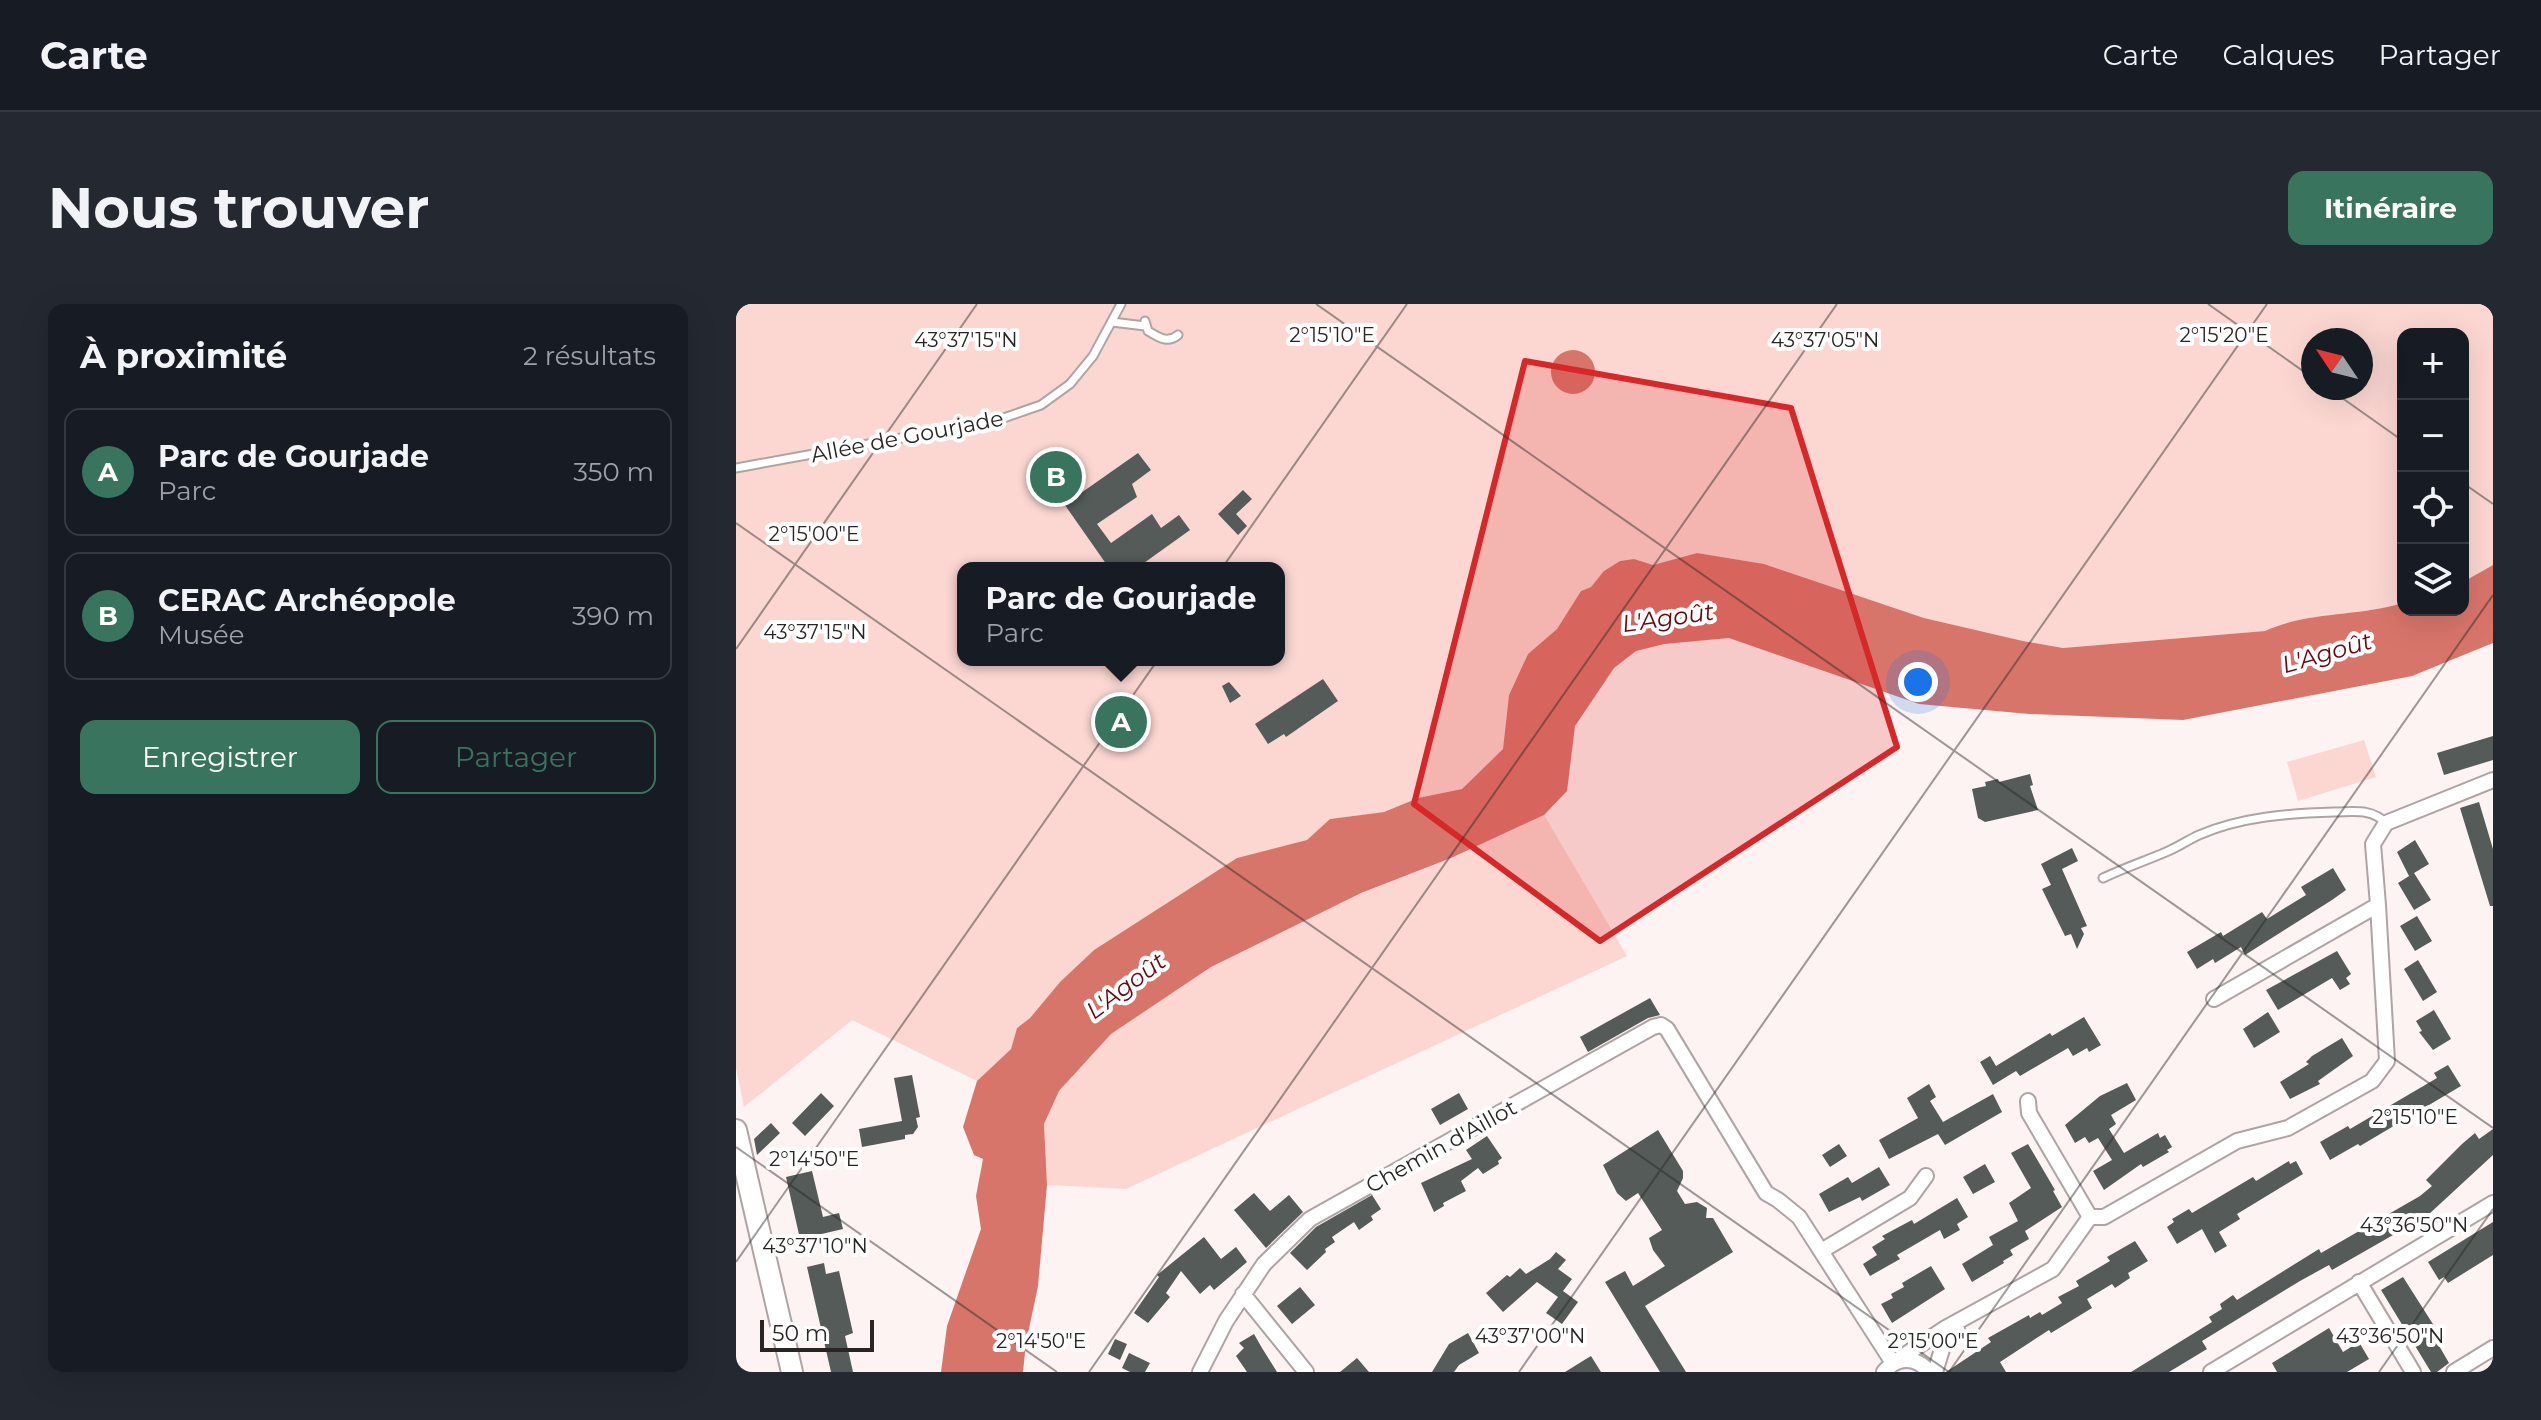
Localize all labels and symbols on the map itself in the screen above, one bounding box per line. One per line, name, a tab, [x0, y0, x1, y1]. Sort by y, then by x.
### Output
text: 2°15'10"E	[1289, 323, 1375, 347]
text: 2°15'20"E	[2179, 323, 2269, 347]
text: 43°37'15"N	[914, 328, 1018, 352]
text: 43°37'05"N	[1771, 328, 1879, 352]
north arrow	[2301, 328, 2373, 400]
street label: Allée de Gourjade	[809, 405, 1006, 468]
pin: B	[1030, 447, 1082, 507]
text: 2°15'00"E	[769, 522, 859, 546]
water label: L'Agoût	[1620, 597, 1716, 638]
text: 43°37'15"N	[763, 620, 867, 644]
water label: L'Agoût	[2278, 626, 2375, 679]
your location	[1898, 662, 1938, 702]
pin: A	[1095, 692, 1147, 752]
water label: L'Agoût	[1080, 946, 1172, 1025]
street label: Chemin d'Aillot	[1361, 1094, 1521, 1199]
text: 2°15'10"E	[2372, 1105, 2458, 1129]
text: 2°14'50"E	[769, 1147, 859, 1171]
text: 43°36'50"N	[2360, 1213, 2468, 1237]
text: 43°37'10"N	[762, 1234, 868, 1258]
scale bar	[760, 1316, 874, 1352]
text: 43°37'00"N	[1475, 1324, 1585, 1348]
text: 43°36'50"N	[2336, 1324, 2444, 1348]
text: 2°14'50"E	[996, 1329, 1086, 1353]
text: 2°15'00"E	[1888, 1329, 1978, 1353]

